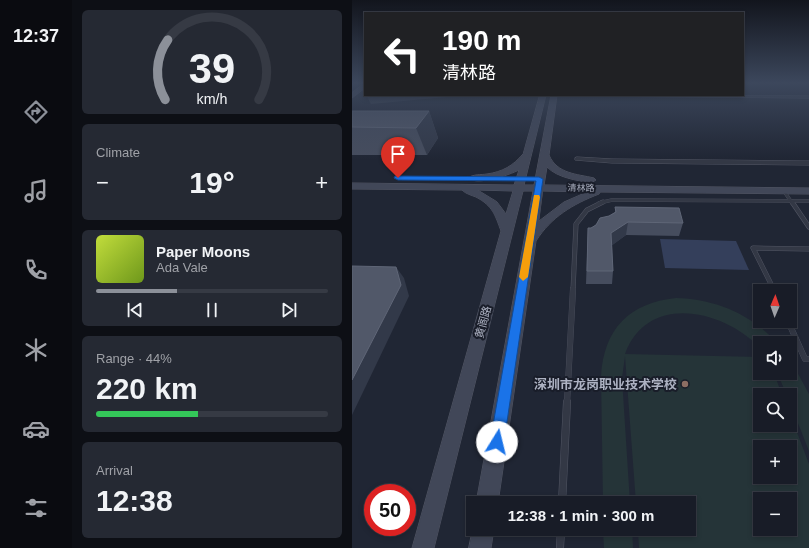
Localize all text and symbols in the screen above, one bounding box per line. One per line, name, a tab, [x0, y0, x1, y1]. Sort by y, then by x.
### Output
text: 190 m	[442, 25, 521, 56]
text: 12:37	[13, 26, 59, 46]
icon: left	[376, 28, 428, 80]
text: 39	[189, 45, 235, 92]
text: 清林路	[442, 63, 496, 83]
text: km/h	[197, 91, 228, 107]
icon: directions	[22, 98, 50, 126]
pin	[381, 137, 415, 178]
icon: arrive	[387, 143, 409, 165]
text: Climate	[96, 145, 140, 160]
text: 19°	[189, 166, 235, 199]
text: −	[96, 170, 109, 195]
text: +	[315, 170, 328, 195]
icon: music	[22, 177, 50, 205]
street label: 清林路	[567, 183, 595, 193]
text: Paper Moons	[156, 243, 250, 260]
icon: phone	[22, 256, 50, 284]
text: Ada Vale	[156, 260, 208, 275]
north arrow	[753, 284, 797, 328]
map controls	[753, 284, 797, 536]
icon: previous	[124, 299, 146, 321]
icon: pause	[201, 299, 223, 321]
icon: next	[278, 299, 300, 321]
street label: 黄阁路	[473, 305, 493, 339]
icon: climate	[22, 336, 50, 364]
button: sound	[753, 336, 797, 380]
text: Range · 44%	[96, 351, 172, 366]
text: 220 km	[96, 372, 198, 405]
place label: 深圳市龙岗职业技术学校	[534, 377, 677, 392]
marker: 深圳市龙岗职业技术学校	[680, 379, 690, 389]
button: search	[753, 388, 797, 432]
icon: car	[22, 415, 50, 443]
position arrow	[476, 421, 518, 463]
button: +	[753, 440, 797, 484]
text: Arrival	[96, 463, 133, 478]
text: 12:38	[96, 484, 173, 517]
speed limit sign: 50	[364, 484, 416, 536]
button: −	[753, 492, 797, 536]
icon: filters	[22, 494, 50, 522]
text: 12:38 · 1 min · 300 m	[508, 507, 654, 524]

